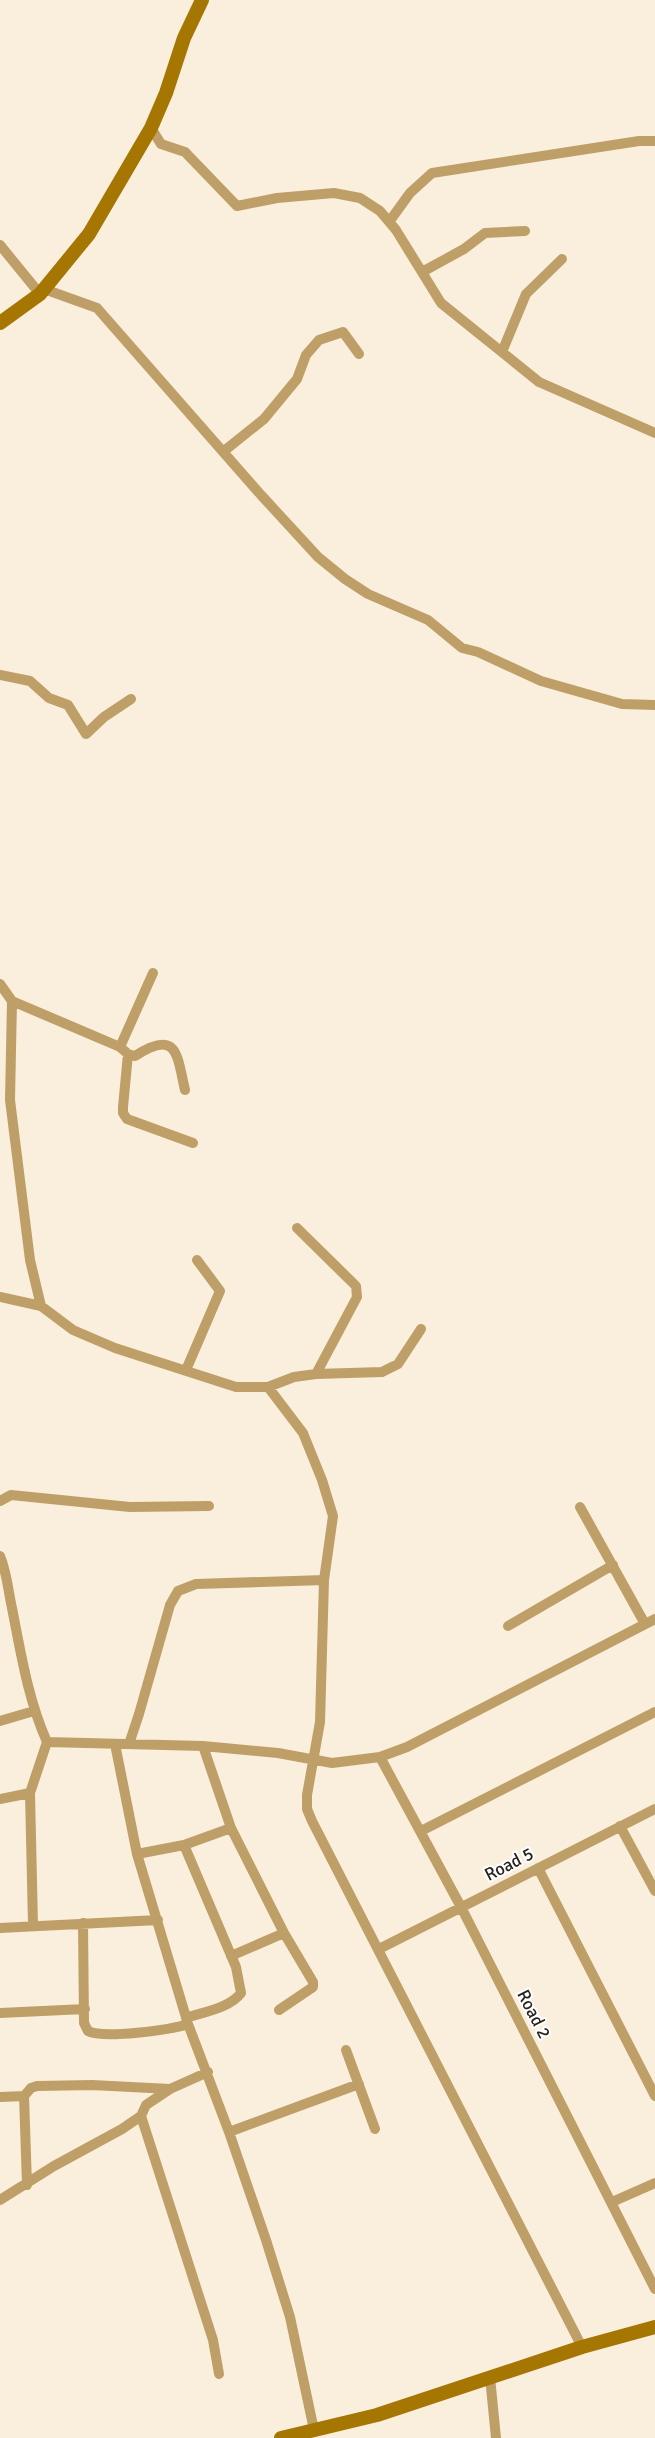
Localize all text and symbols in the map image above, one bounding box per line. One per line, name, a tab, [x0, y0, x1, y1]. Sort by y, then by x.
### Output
street label: Road 5	[481, 1842, 537, 1886]
street label: Road 2	[512, 1986, 556, 2042]

